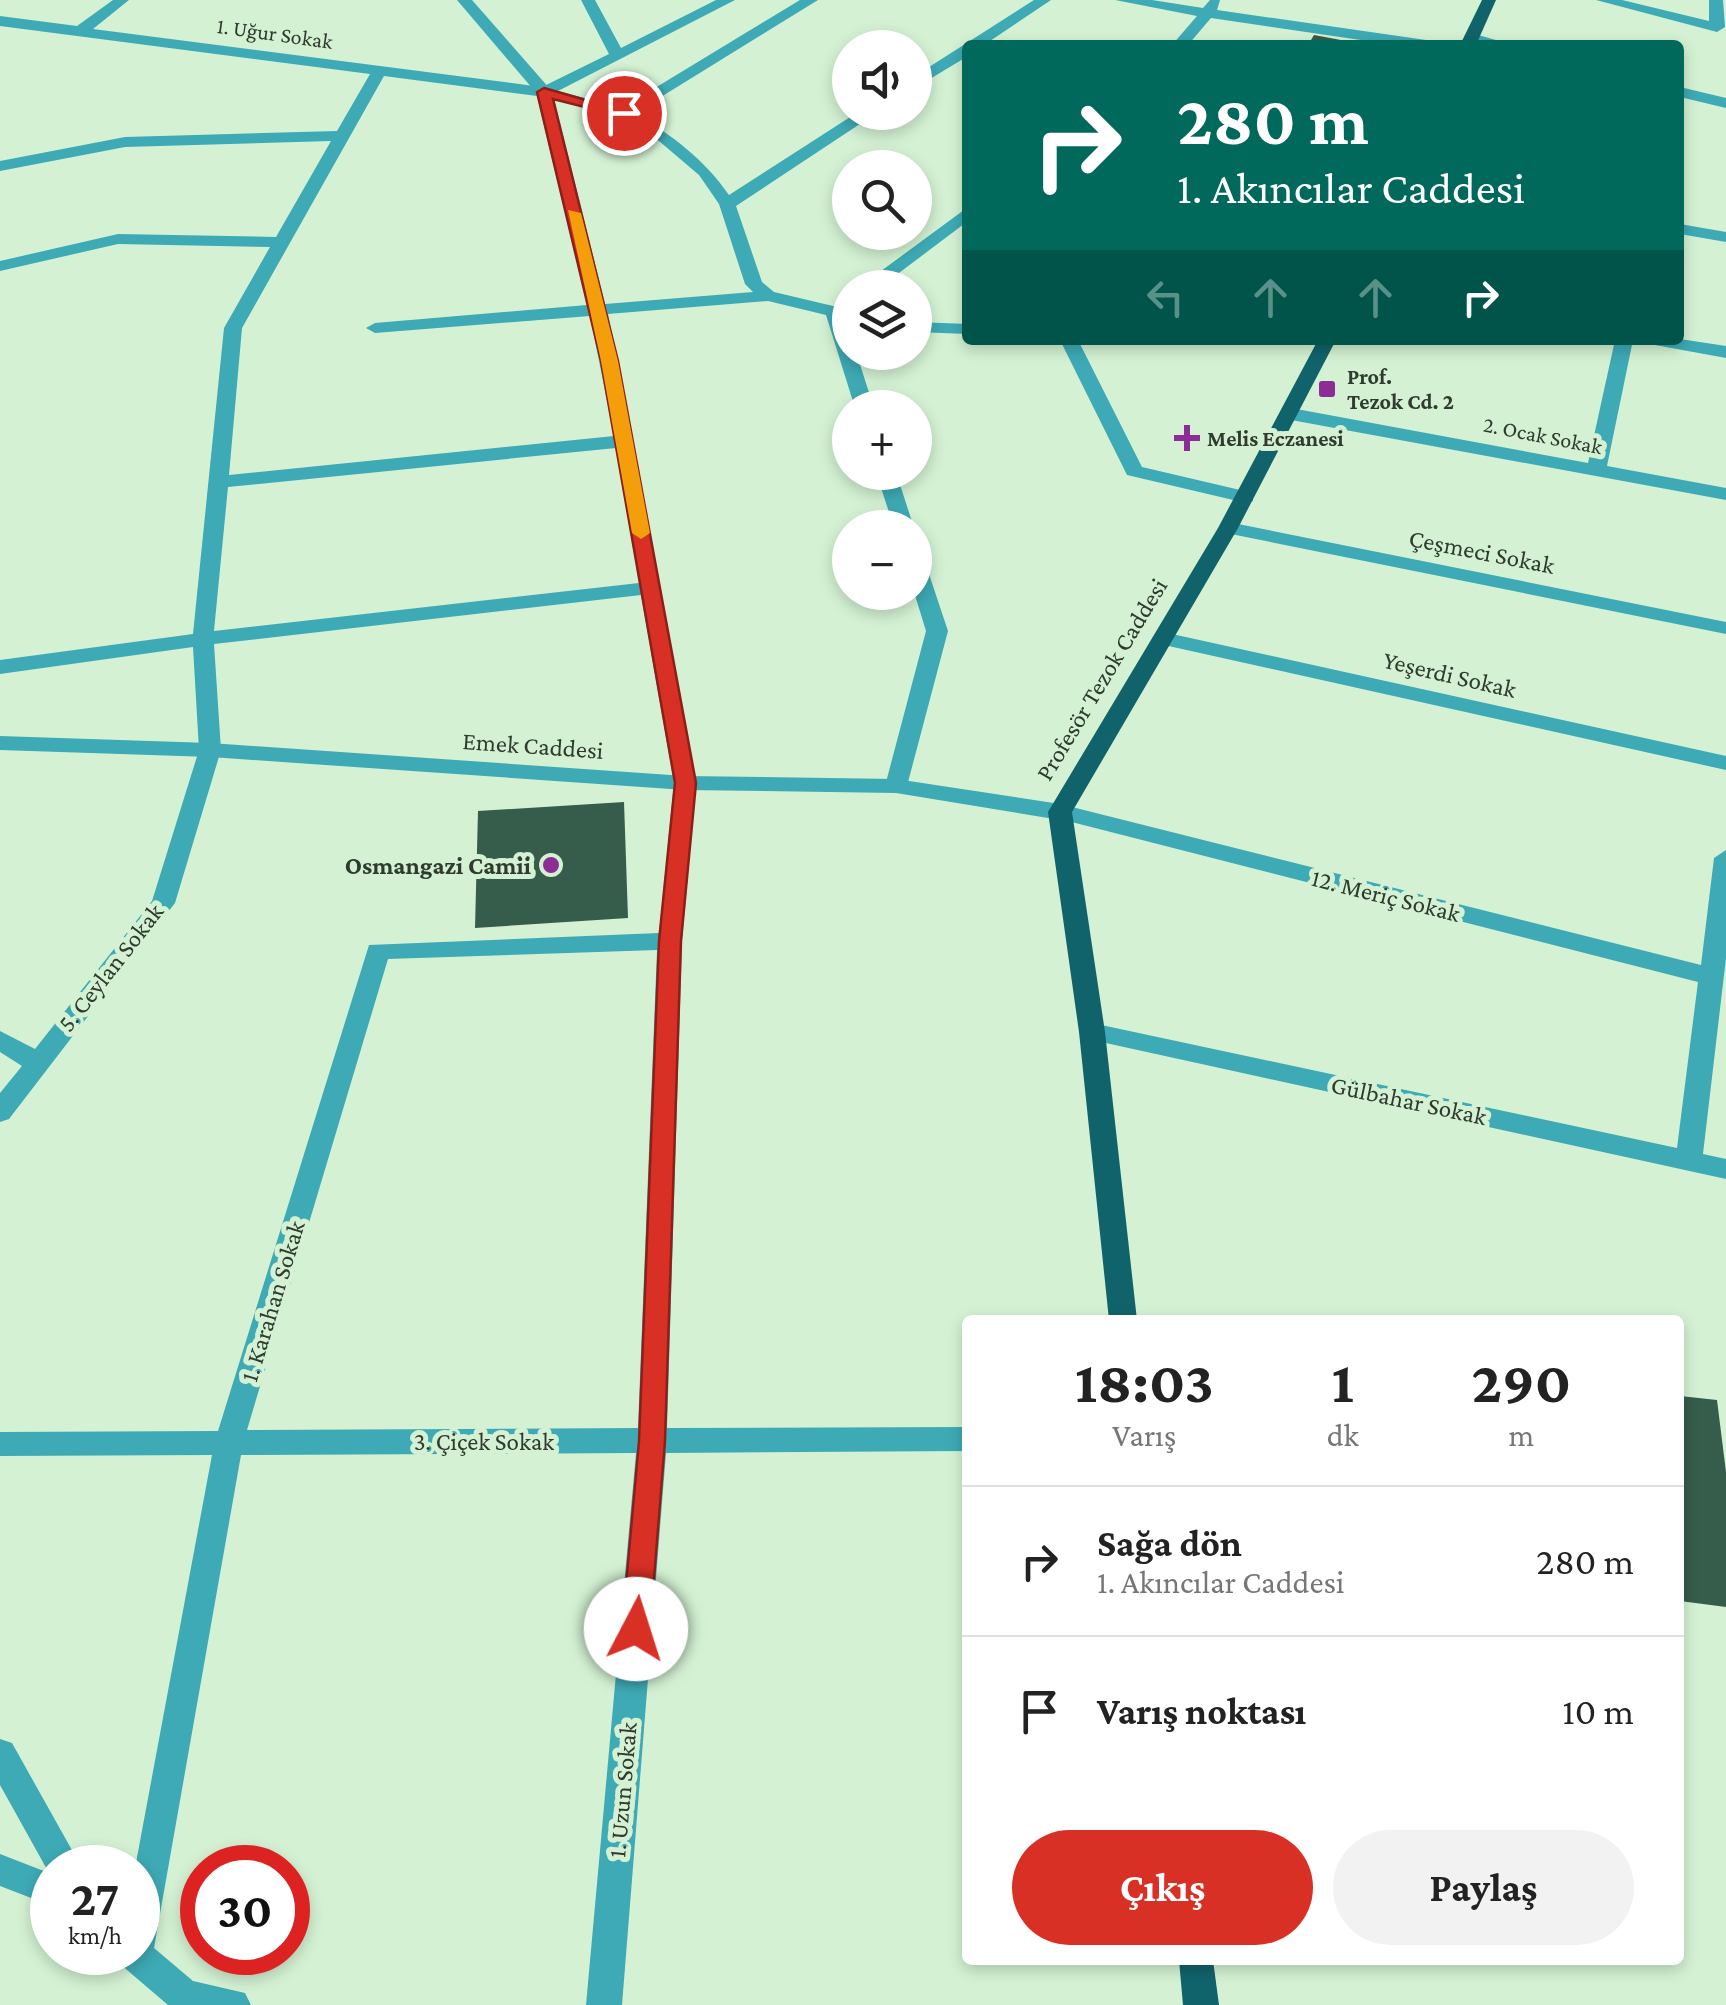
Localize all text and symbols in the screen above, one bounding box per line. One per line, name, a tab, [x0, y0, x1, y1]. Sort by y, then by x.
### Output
street label: 1. Uğur Sokak	[215, 13, 335, 54]
map controls	[832, 30, 932, 610]
button: sound	[832, 30, 932, 130]
pin	[582, 71, 667, 156]
icon: right	[1012, 80, 1142, 210]
text: 280 m	[1177, 81, 1369, 159]
icon: arrive	[597, 86, 652, 141]
button: search	[832, 150, 932, 250]
text: 1. Akıncılar Caddesi	[1177, 163, 1525, 213]
button: layers	[832, 270, 932, 370]
icon: left	[1138, 270, 1193, 325]
icon: ahead	[1243, 270, 1298, 325]
icon: ahead	[1348, 270, 1403, 325]
icon: right	[1453, 270, 1508, 325]
place label: Prof. Tezok Cd. 2	[1347, 364, 1454, 414]
marker: Prof. Tezok Cd. 2	[1316, 378, 1338, 400]
button: +	[832, 390, 932, 490]
street label: 2. Ocak Sokak	[1481, 412, 1605, 459]
place label: Melis Eczanesi	[1207, 426, 1344, 451]
marker: Melis Eczanesi	[1176, 427, 1198, 449]
button: −	[832, 510, 932, 610]
street label: Çeşmeci Sokak	[1407, 524, 1557, 580]
street label: Profesör Tezok Caddesi	[1031, 574, 1172, 785]
street label: Yeşerdi Sokak	[1381, 646, 1519, 704]
street label: Emek Caddesi	[462, 727, 604, 764]
place label: Osmangazi Camii	[345, 852, 531, 879]
marker: Osmangazi Camii	[540, 854, 562, 876]
street label: 12. Meriç Sokak	[1308, 864, 1463, 928]
street label: 5. Ceylan Sokak	[52, 898, 169, 1037]
street label: Gülbahar Sokak	[1329, 1071, 1489, 1130]
street label: 1. Karahan Sokak	[235, 1217, 310, 1385]
text: 18:03	[1075, 1348, 1214, 1415]
text: 1	[1331, 1348, 1354, 1415]
text: 290	[1472, 1348, 1571, 1415]
text: Varış	[1112, 1417, 1176, 1453]
text: dk	[1327, 1417, 1359, 1453]
text: m	[1509, 1417, 1534, 1453]
street label: 3. Çiçek Sokak	[414, 1428, 554, 1456]
text: Sağa dön	[1097, 1522, 1242, 1564]
icon: right	[1012, 1534, 1067, 1589]
text: 280 m	[1536, 1540, 1634, 1582]
text: 1. Akıncılar Caddesi	[1097, 1564, 1344, 1600]
position arrow	[584, 1577, 688, 1681]
icon: arrive	[1012, 1684, 1067, 1739]
text: Varış noktası	[1097, 1690, 1306, 1732]
text: 10 m	[1562, 1690, 1634, 1732]
street label: 1. Uzun Sokak	[603, 1721, 642, 1859]
button: Çıkış	[1012, 1830, 1313, 1945]
button: Paylaş	[1333, 1830, 1634, 1945]
speed limit sign: 30	[180, 1845, 310, 1975]
text: 27	[71, 1870, 119, 1926]
text: km/h	[68, 1922, 122, 1949]

